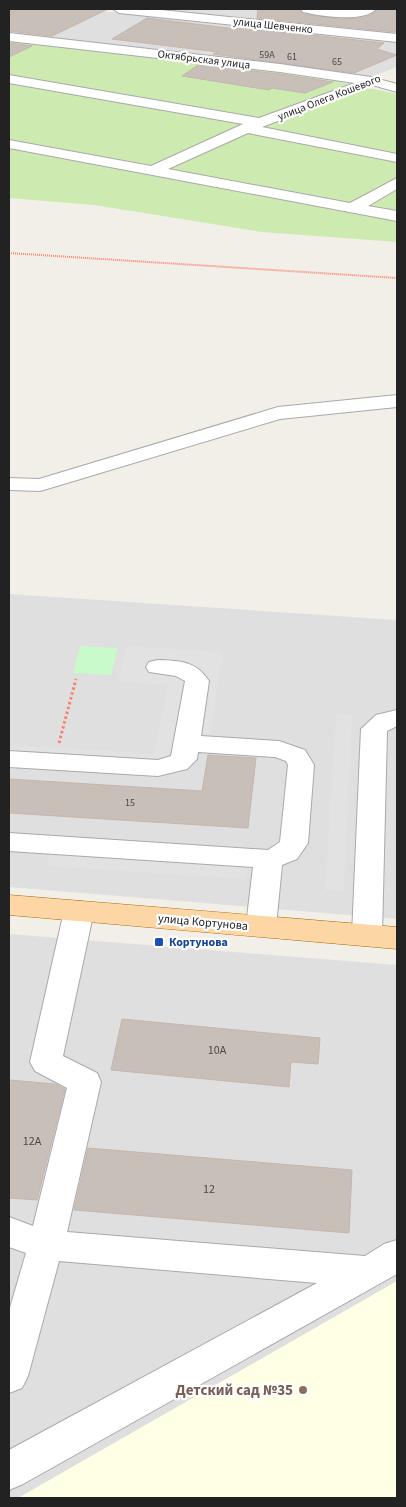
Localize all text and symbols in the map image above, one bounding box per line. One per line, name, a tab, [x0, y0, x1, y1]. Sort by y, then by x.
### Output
street label: улица Шевченко	[232, 14, 314, 37]
street label: Октябрьская улица	[157, 46, 251, 73]
house number: 59А	[259, 48, 275, 62]
house number: 61	[287, 50, 297, 64]
house number: 65	[332, 55, 342, 69]
street label: улица Олега Кошевого	[276, 71, 383, 124]
house number: 15	[125, 796, 135, 810]
street label: улица Кортунова	[157, 910, 249, 935]
place label: Кортунова	[169, 934, 228, 951]
marker: Кортунова	[153, 936, 165, 948]
house number: 10А	[208, 1042, 227, 1059]
house number: 12А	[23, 1133, 42, 1150]
house number: 12	[203, 1181, 215, 1198]
place label: Детский сад №35	[175, 1380, 293, 1401]
marker: Детский сад №35	[297, 1384, 309, 1396]

